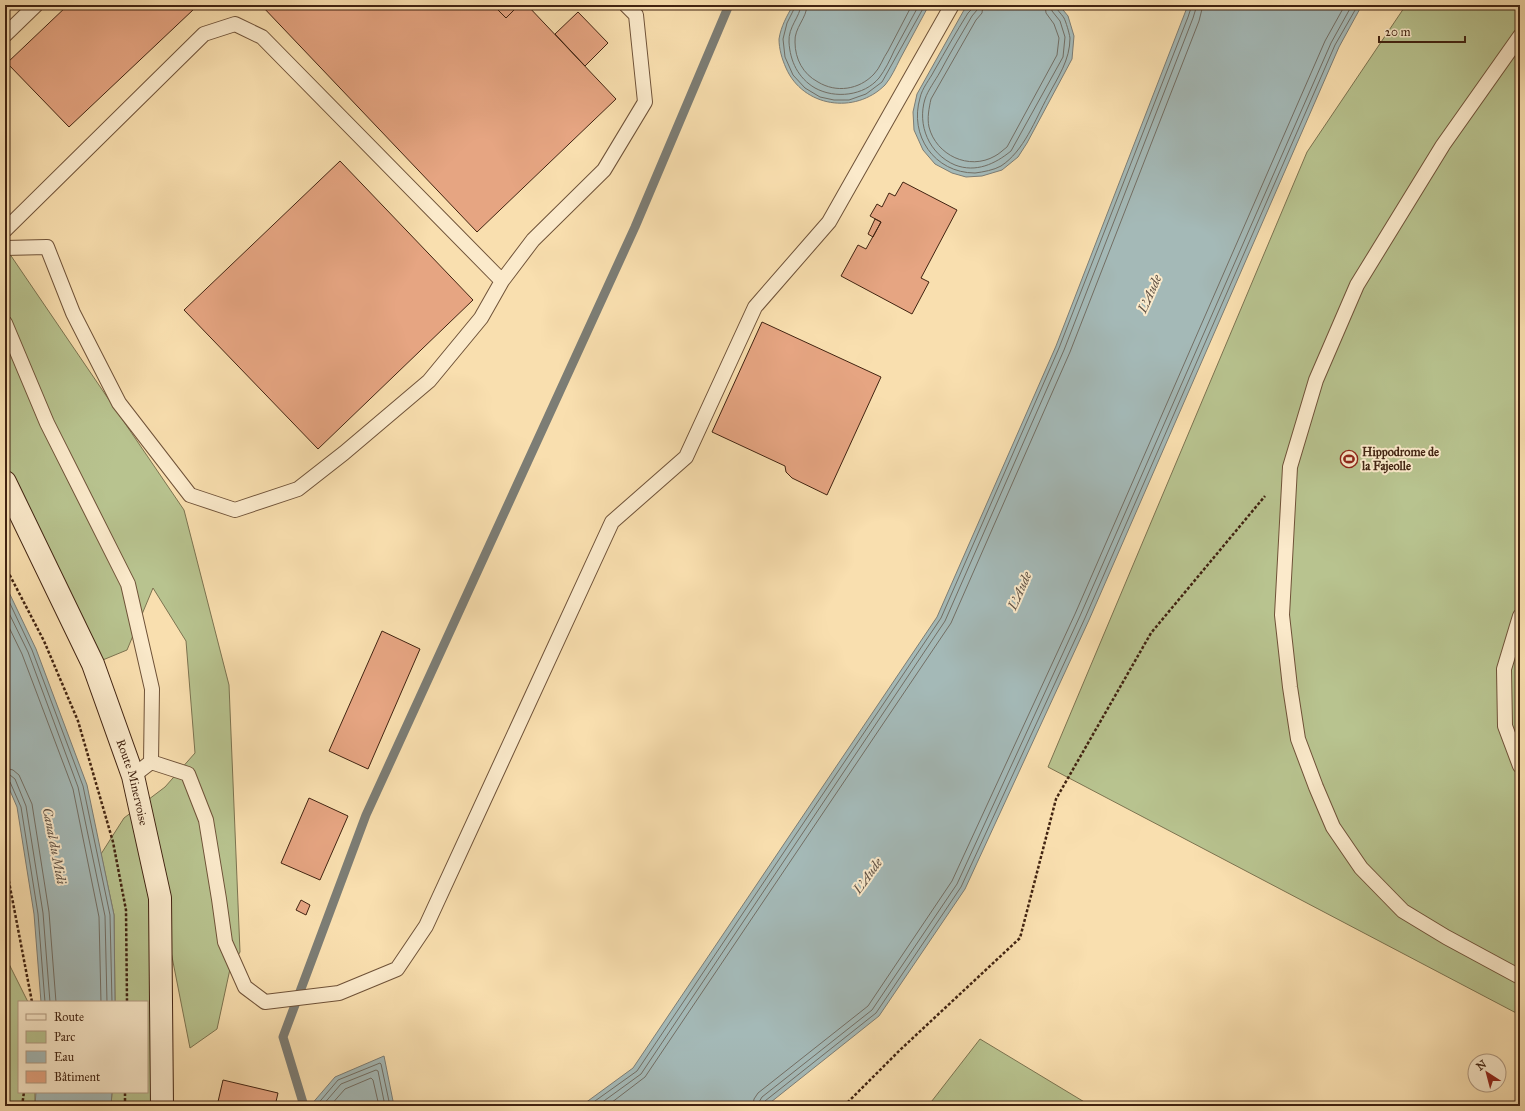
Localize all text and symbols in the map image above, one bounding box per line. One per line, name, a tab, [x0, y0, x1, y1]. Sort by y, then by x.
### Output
scale bar	[1379, 18, 1465, 44]
text: 20 m	[1385, 25, 1411, 39]
water label: L'Aude	[1134, 272, 1166, 316]
place label: Hippodrome de la Fajeolle	[1361, 445, 1439, 474]
sports icon: Hippodrome de la Fajeolle	[1339, 449, 1359, 469]
water label: L'Aude	[1004, 569, 1036, 613]
street label: Route Minervoise	[113, 737, 151, 827]
water label: Canal du Midi	[39, 806, 69, 886]
water label: L'Aude	[849, 854, 887, 898]
legend	[18, 1001, 148, 1093]
text: Route	[54, 1010, 84, 1024]
text: Parc	[54, 1030, 75, 1044]
text: Eau	[54, 1050, 75, 1064]
north arrow	[1467, 1053, 1507, 1093]
text: N	[1474, 1057, 1490, 1073]
text: Bâtiment	[54, 1070, 101, 1084]

